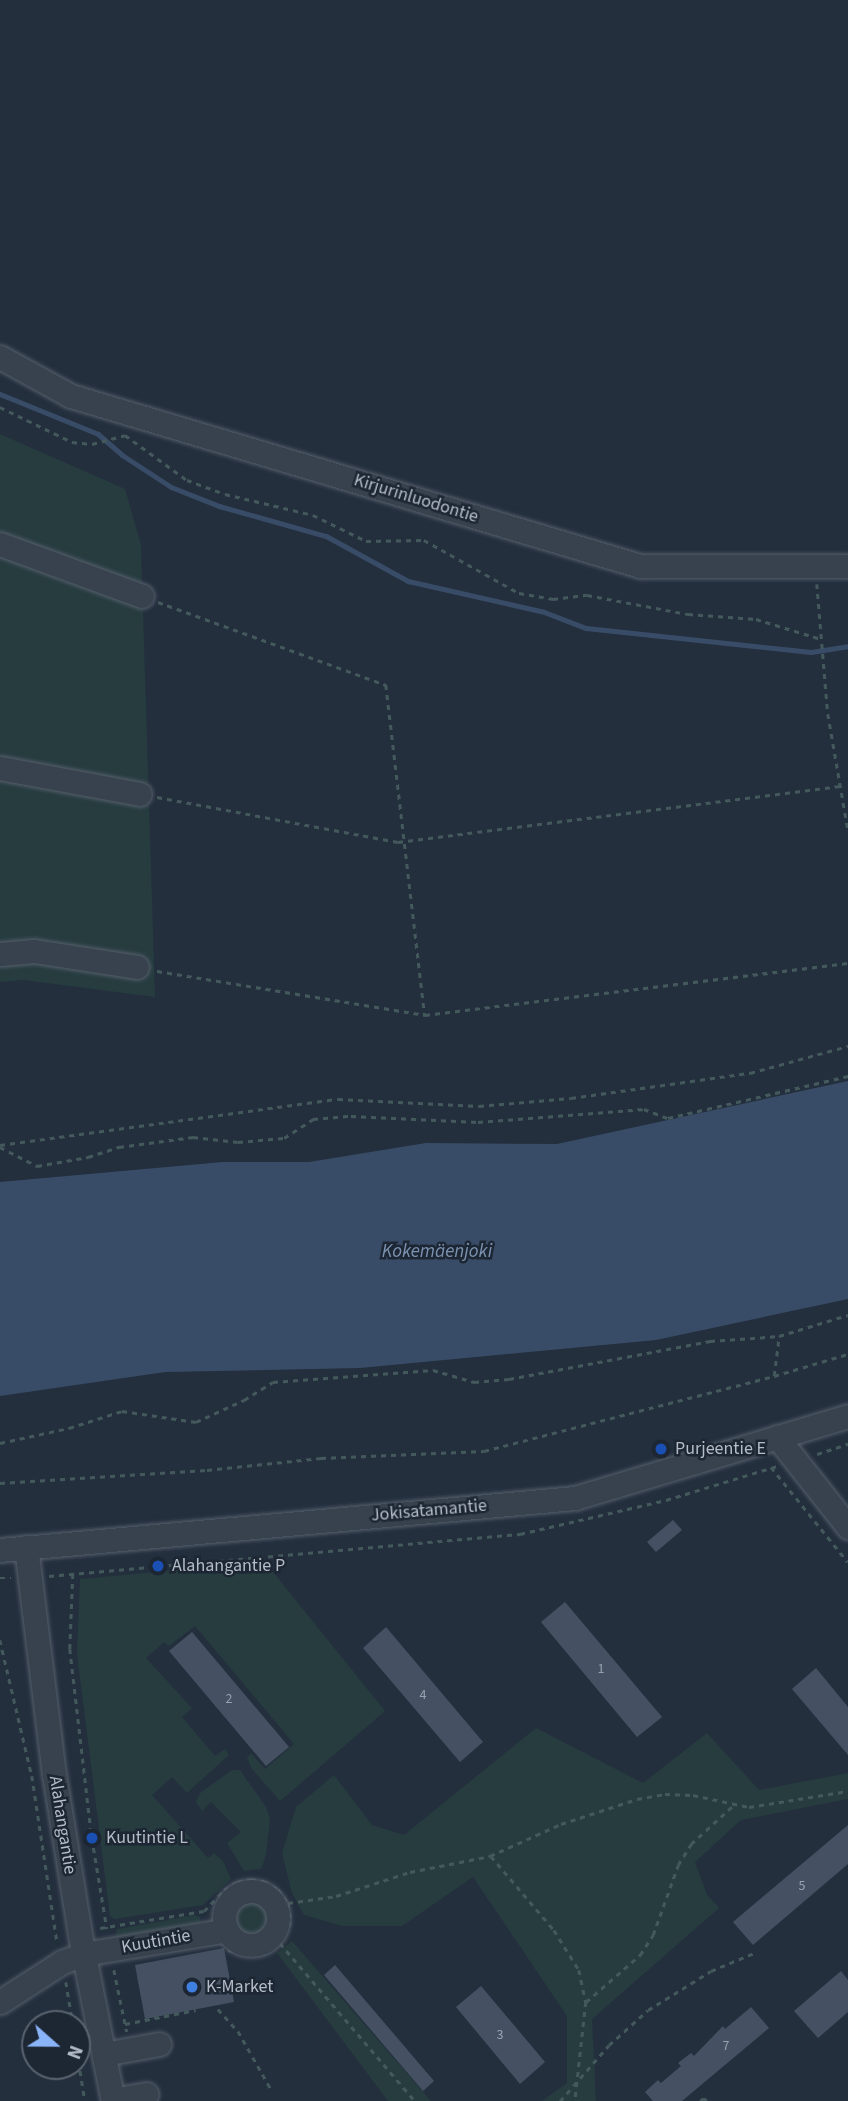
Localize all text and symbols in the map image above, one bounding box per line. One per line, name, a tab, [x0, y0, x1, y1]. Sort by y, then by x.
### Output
street label: Kirjurinluodontie	[351, 470, 481, 528]
water label: Kokemäenjoki	[382, 1241, 492, 1263]
place label: Purjeentie E	[675, 1438, 766, 1460]
marker: Purjeentie E	[653, 1441, 669, 1457]
street label: Jokisatamantie	[370, 1495, 488, 1527]
place label: Alahangantie P	[172, 1555, 285, 1577]
marker: Alahangantie P	[150, 1558, 166, 1574]
house number: 1	[598, 1661, 604, 1677]
house number: 4	[420, 1687, 426, 1703]
house number: 2	[226, 1691, 232, 1707]
street label: Alahangantie	[44, 1774, 80, 1876]
place label: Kuutintie L	[106, 1827, 188, 1849]
marker: Kuutintie L	[84, 1830, 100, 1846]
house number: 5	[799, 1878, 805, 1894]
street label: Kuutintie	[120, 1925, 192, 1959]
place label: K-Market	[206, 1976, 273, 1998]
marker: K-Market	[184, 1979, 200, 1995]
north arrow	[21, 2010, 91, 2080]
house number: 3	[497, 2027, 503, 2043]
house number: 7	[723, 2038, 729, 2054]
text: N	[59, 2041, 89, 2063]

